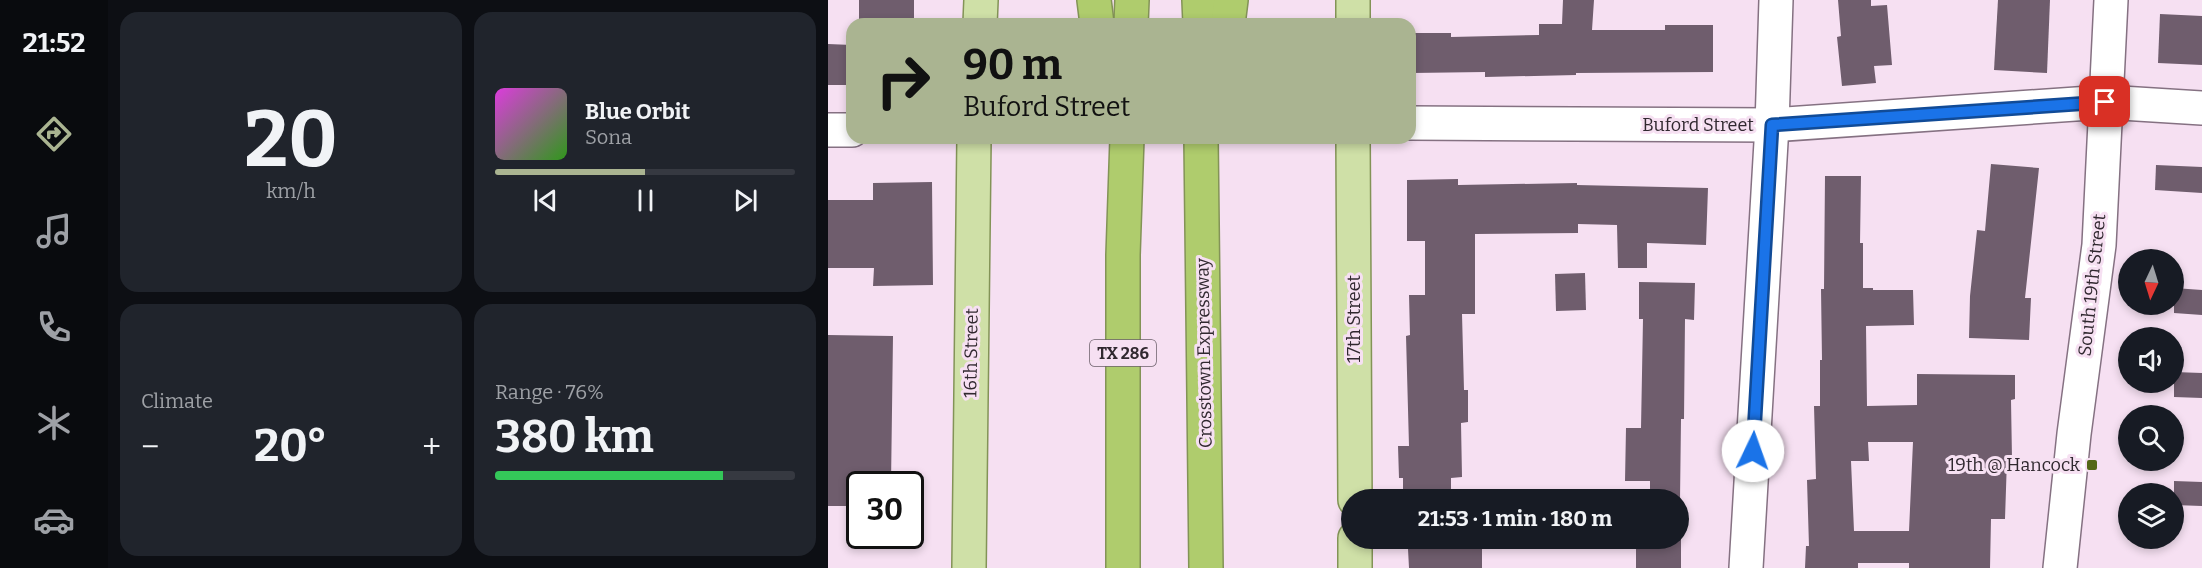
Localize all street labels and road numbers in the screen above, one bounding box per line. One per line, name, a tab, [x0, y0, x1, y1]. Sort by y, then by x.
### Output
street label: Buford Street	[1642, 114, 1754, 136]
street label: South 19th Street	[2074, 212, 2110, 357]
street label: Crosstown Expressway	[1191, 257, 1217, 448]
street label: 17th Street	[1343, 274, 1365, 363]
street label: 16th Street	[959, 307, 983, 398]
road number: TX 286	[1090, 340, 1156, 366]

